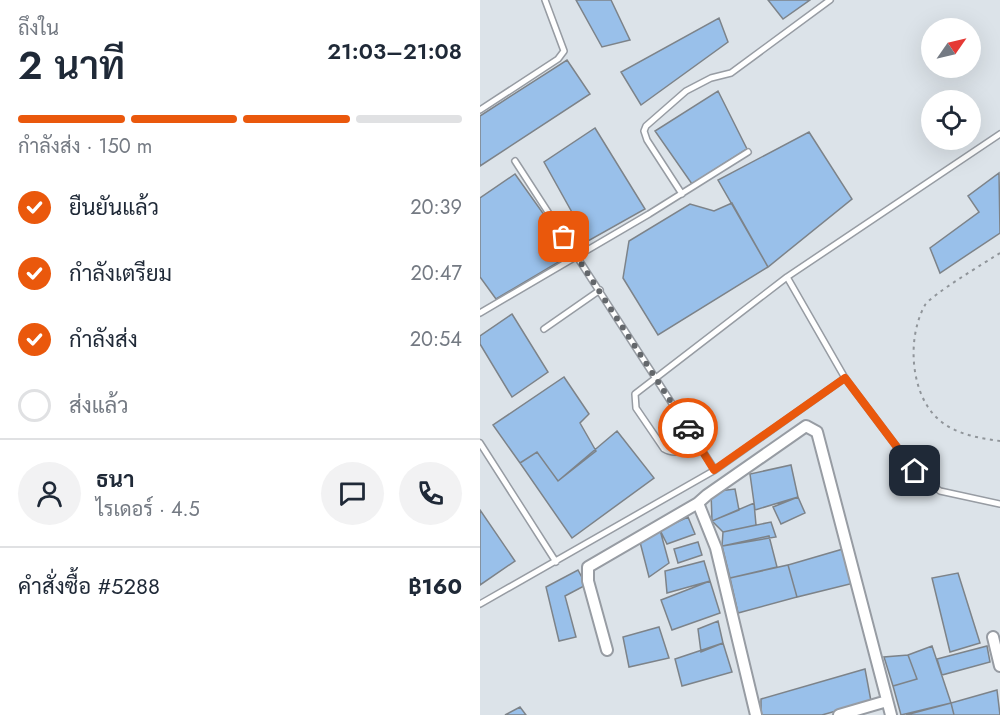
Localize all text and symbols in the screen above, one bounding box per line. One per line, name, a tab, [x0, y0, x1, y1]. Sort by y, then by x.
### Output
text: ถึงใน	[18, 14, 59, 43]
north arrow	[921, 18, 981, 78]
map controls	[921, 18, 981, 150]
text: 21:03–21:08	[327, 35, 462, 67]
text: 2 นาที	[18, 37, 125, 94]
button: locate	[921, 90, 981, 150]
text: กำลังส่ง · 150 m	[18, 132, 152, 161]
icon: check	[18, 191, 51, 224]
text: ยืนยันแล้ว	[69, 191, 159, 223]
text: 20:39	[410, 193, 462, 222]
pin	[538, 211, 589, 262]
icon: bag	[547, 220, 580, 253]
icon: check	[18, 257, 51, 290]
text: กำลังเตรียม	[69, 257, 172, 289]
text: 20:47	[410, 259, 462, 288]
icon: check	[18, 323, 51, 356]
text: กำลังส่ง	[69, 323, 138, 355]
text: 20:54	[410, 325, 462, 354]
text: ส่งแล้ว	[69, 389, 129, 421]
courier	[658, 398, 718, 458]
icon: car	[672, 412, 705, 445]
pin	[889, 445, 940, 496]
icon: home	[898, 454, 931, 487]
button: person	[18, 462, 81, 525]
button: chat	[321, 462, 384, 525]
button: phone	[399, 462, 462, 525]
text: ธนา	[96, 463, 134, 495]
text: ไรเดอร์ · 4.5	[96, 495, 200, 524]
text: คำสั่งซื้อ #5288	[18, 570, 160, 602]
text: ฿160	[408, 570, 462, 602]

